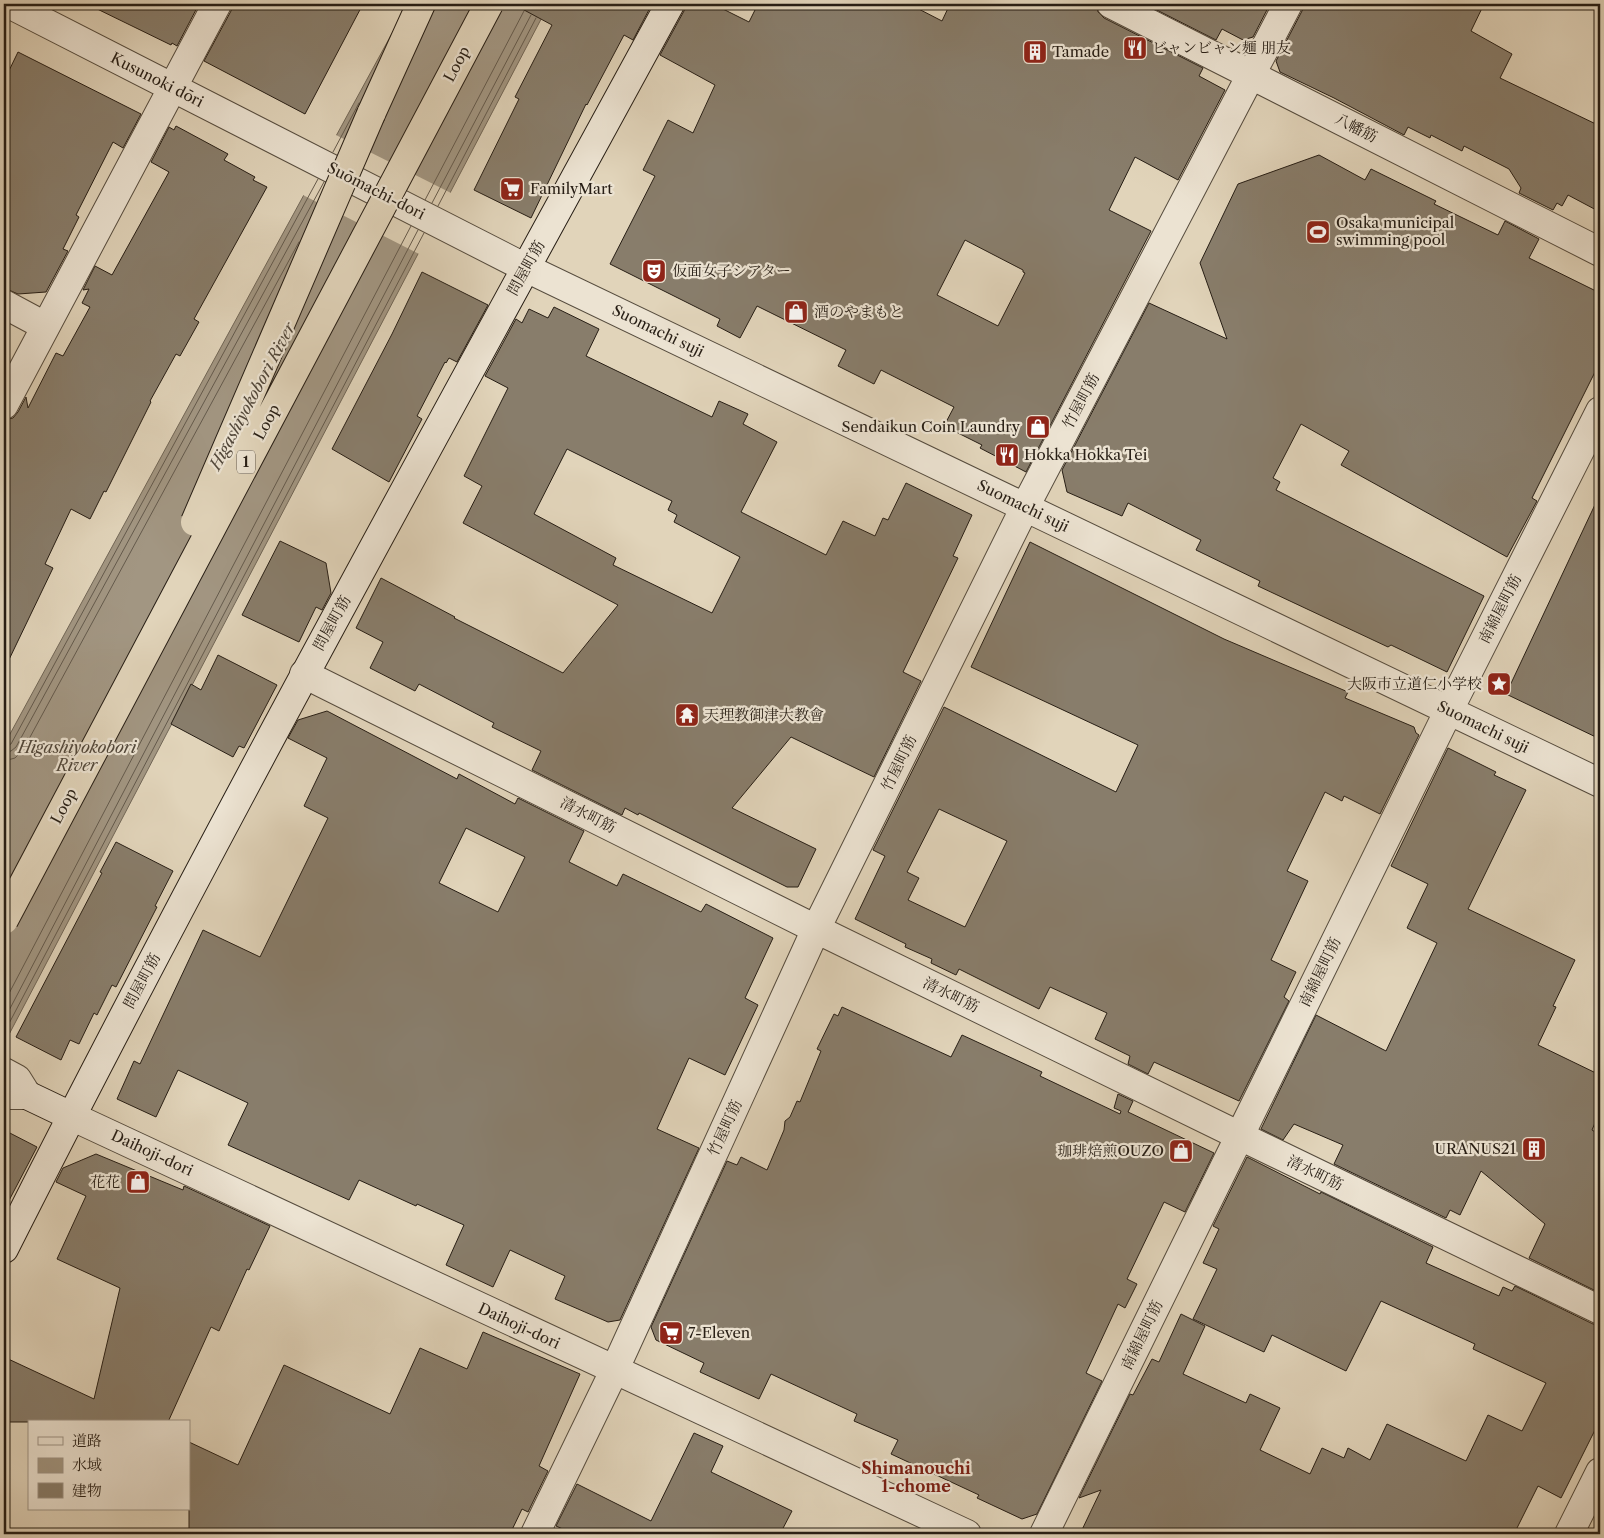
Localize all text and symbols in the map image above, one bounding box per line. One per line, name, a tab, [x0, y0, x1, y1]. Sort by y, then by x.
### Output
restaurant icon: ビャンビャン麺 朋友	[1122, 35, 1148, 61]
place label: ビャンビャン麺 朋友	[1152, 38, 1291, 57]
building icon: Tamade	[1022, 39, 1048, 65]
place label: Tamade	[1052, 42, 1109, 61]
street label: Loop	[439, 43, 474, 85]
street label: Kusunoki dōri	[108, 48, 207, 111]
street label: 八幡筋	[1332, 109, 1381, 146]
street label: Suōmachi-dori	[324, 158, 429, 224]
supermarket icon: FamilyMart	[499, 176, 525, 202]
place label: FamilyMart	[530, 179, 613, 198]
place label: Osaka municipal swimming pool	[1336, 213, 1455, 249]
sports icon: Osaka municipal swimming pool	[1305, 219, 1331, 245]
street label: 問屋町筋	[503, 237, 548, 299]
theatre icon: 仮面女子シアター	[641, 258, 667, 284]
place label: 仮面女子シアター	[672, 261, 791, 280]
shop icon: 酒のやまもと	[783, 299, 809, 325]
street label: Suomachi suji	[609, 300, 708, 361]
place label: 酒のやまもと	[814, 302, 904, 321]
water label: Higashiyokobori River	[204, 318, 300, 475]
street label: 竹屋町筋	[1058, 370, 1103, 432]
street label: Loop	[249, 401, 284, 443]
shop icon: Sendaikun Coin Laundry	[1025, 414, 1051, 440]
place label: Sendaikun Coin Laundry	[841, 417, 1021, 436]
restaurant icon: Hokka Hokka Tei	[994, 442, 1020, 468]
place label: Hokka Hokka Tei	[1024, 445, 1148, 464]
road number: 1	[237, 451, 255, 474]
street label: Suomachi suji	[974, 475, 1073, 536]
street label: 南綿屋町筋	[1474, 571, 1525, 647]
street label: 問屋町筋	[309, 592, 354, 654]
place icon: 大阪市立道仁小学校	[1486, 671, 1512, 697]
place label: 大阪市立道仁小学校	[1347, 674, 1482, 693]
street label: Suomachi suji	[1434, 696, 1533, 757]
temple icon: 天理教御津大教會	[674, 702, 700, 728]
place label: 天理教御津大教會	[704, 705, 824, 724]
street label: 竹屋町筋	[877, 732, 920, 794]
water label: Higashiyokobori River	[16, 737, 137, 775]
street label: Loop	[46, 785, 81, 827]
street label: 清水町筋	[557, 792, 619, 837]
street label: 南綿屋町筋	[1295, 934, 1345, 1010]
street label: 問屋町筋	[119, 950, 164, 1012]
street label: 清水町筋	[920, 973, 982, 1016]
street label: 竹屋町筋	[703, 1097, 746, 1159]
street label: Daihoji-dori	[108, 1125, 197, 1180]
building icon: URANUS21	[1521, 1136, 1547, 1162]
shop icon: 珈琲焙煎OUZO	[1168, 1138, 1194, 1164]
place label: URANUS21	[1435, 1139, 1517, 1158]
place label: 珈琲焙煎OUZO	[1057, 1141, 1164, 1160]
street label: 清水町筋	[1284, 1151, 1346, 1194]
shop icon: 花花	[125, 1169, 151, 1195]
place label: 花花	[90, 1172, 120, 1191]
street label: 南綿屋町筋	[1117, 1297, 1167, 1373]
street label: Daihoji-dori	[475, 1298, 564, 1353]
supermarket icon: 7-Eleven	[658, 1320, 684, 1346]
place label: 7-Eleven	[688, 1323, 751, 1342]
legend	[28, 1420, 190, 1510]
text: 道路	[72, 1431, 102, 1450]
text: 水域	[72, 1455, 102, 1474]
district label: Shimanouchi 1-chome	[861, 1458, 971, 1496]
text: 建物	[72, 1481, 102, 1500]

